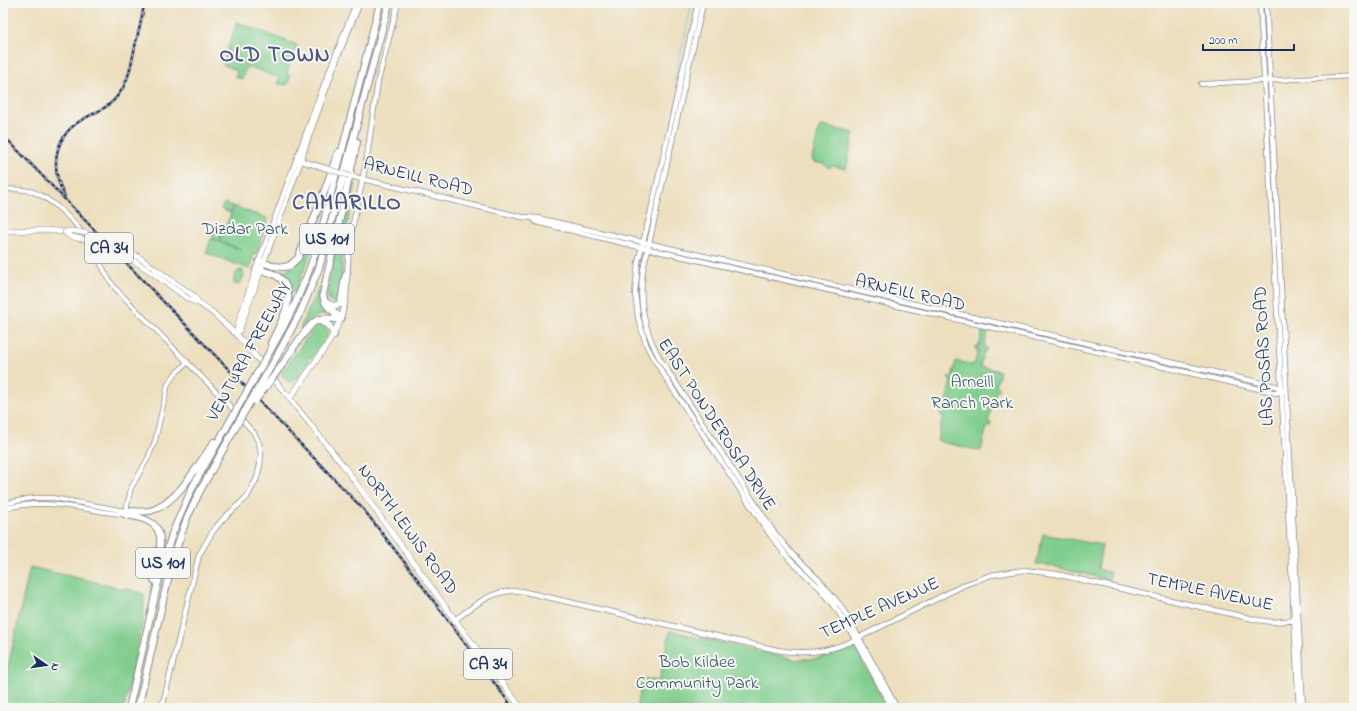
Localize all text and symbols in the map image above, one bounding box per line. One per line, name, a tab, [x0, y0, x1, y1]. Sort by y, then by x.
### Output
scale bar	[1203, 26, 1294, 52]
text: 200 m	[1209, 32, 1238, 50]
district label: OLD TOWN	[219, 40, 331, 72]
street label: ARNEILL ROAD	[360, 152, 476, 204]
district label: CAMARILLO	[292, 188, 402, 220]
park label: Dizdar Park	[201, 217, 288, 243]
road number: US 101	[300, 224, 354, 254]
road number: CA 34	[85, 233, 133, 263]
street label: ARNEILL ROAD	[852, 269, 968, 319]
street label: VENTURA FREEWAY	[200, 277, 299, 427]
street label: LAS POSAS ROAD	[1248, 285, 1282, 427]
street label: EAST PONDEROSA DRIVE	[650, 334, 782, 516]
park label: Arneill Ranch Park	[931, 370, 1013, 417]
street label: NORTH LEWIS ROAD	[351, 459, 463, 601]
road number: US 101	[136, 548, 190, 578]
street label: TEMPLE AVENUE	[1144, 567, 1276, 619]
street label: TEMPLE AVENUE	[816, 571, 944, 647]
north arrow	[26, 645, 66, 685]
road number: CA 34	[464, 649, 512, 679]
park label: Bob Kildee Community Park	[636, 650, 758, 697]
text: N	[46, 662, 63, 672]

